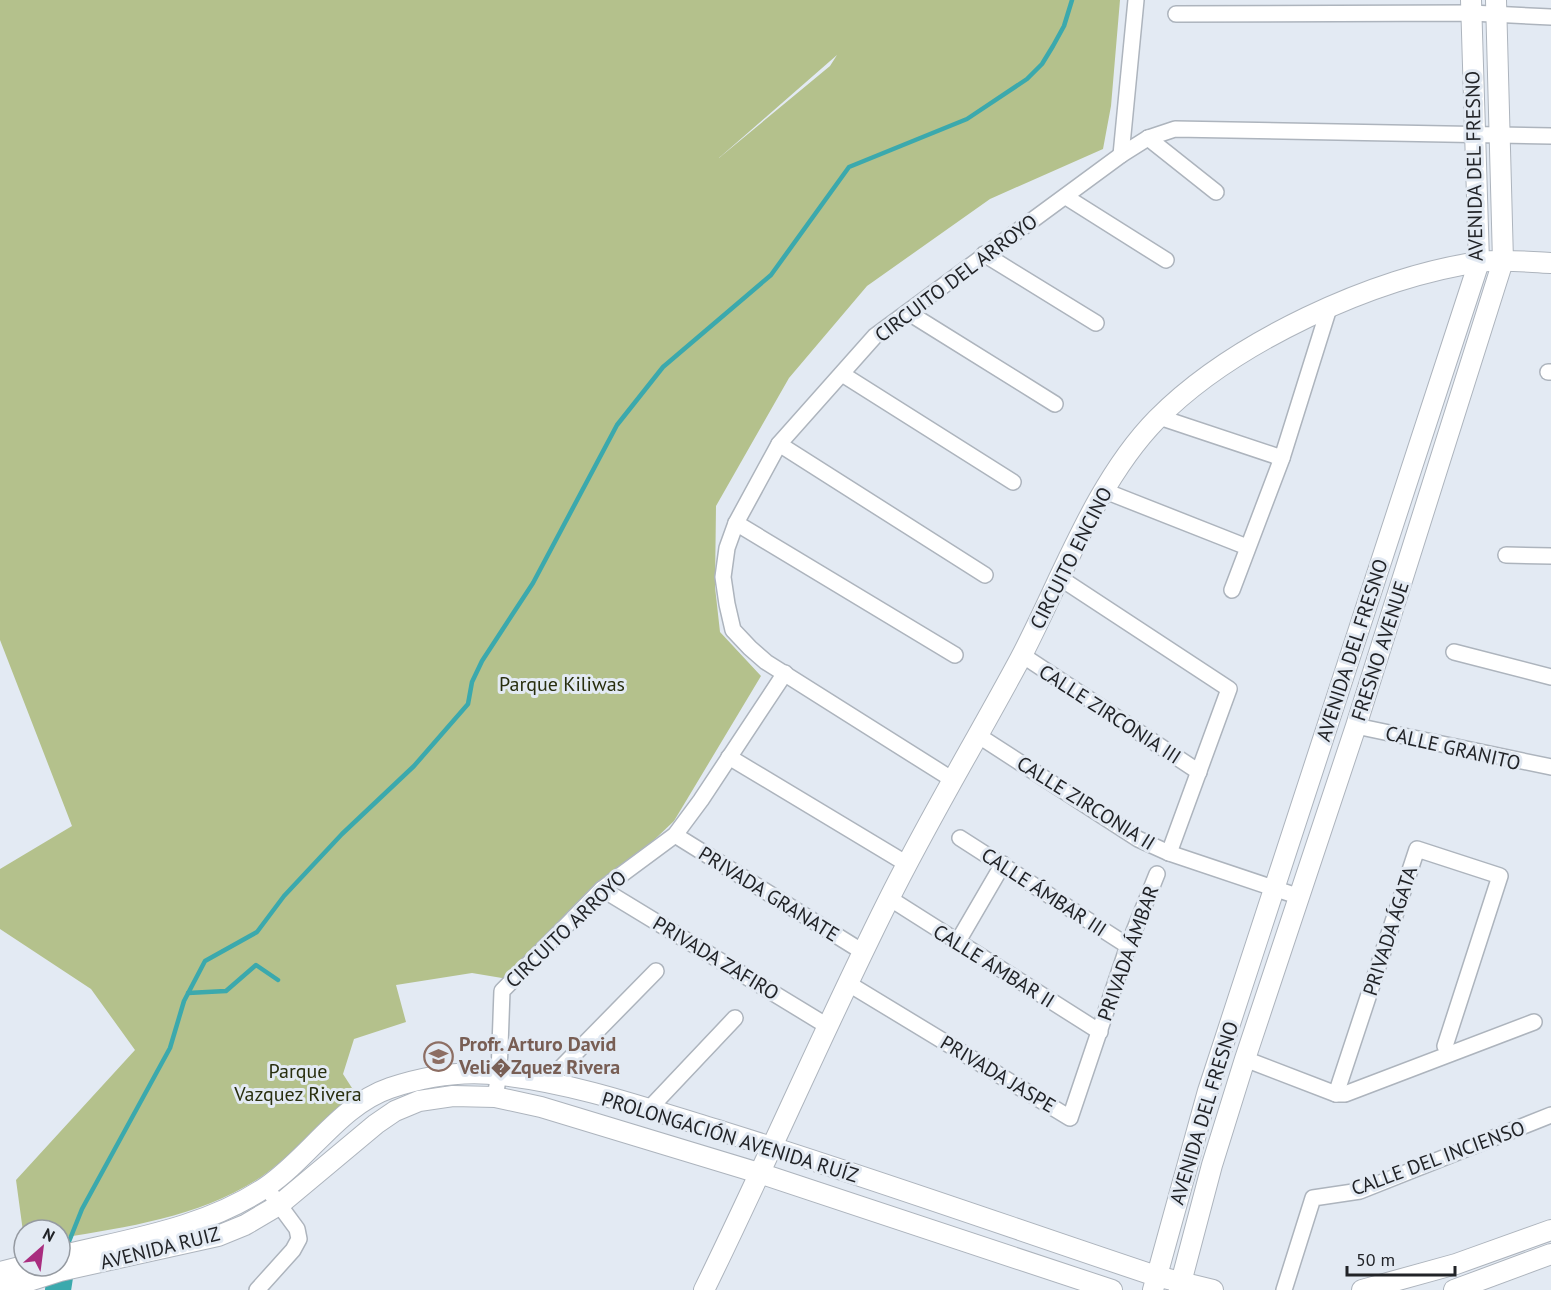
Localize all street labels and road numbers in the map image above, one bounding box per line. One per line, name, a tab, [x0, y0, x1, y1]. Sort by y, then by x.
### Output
street label: AVENIDA DEL FRESNO	[1459, 71, 1489, 261]
street label: CIRCUITO DEL ARROYO	[869, 208, 1043, 348]
street label: CIRCUITO ENCINO	[1024, 482, 1118, 634]
street label: AVENIDA DEL FRESNO	[1310, 555, 1394, 745]
street label: FRESNO AVENUE	[1345, 578, 1415, 724]
street label: CALLE ZIRCONIA III	[1034, 658, 1186, 770]
street label: CALLE GRANITO	[1383, 720, 1523, 776]
street label: CALLE ZIRCONIA II	[1012, 750, 1160, 856]
street label: PRIVADA GRANATE	[694, 840, 844, 948]
street label: CALLE ÁMBAR III	[976, 842, 1112, 942]
street label: PRIVADA ÁGATA	[1357, 863, 1423, 999]
street label: CIRCUITO ARROYO	[500, 865, 632, 993]
street label: PRIVADA ÁMBAR	[1091, 882, 1165, 1024]
street label: PRIVADA ZAFIRO	[648, 910, 784, 1006]
street label: CALLE ÁMBAR II	[928, 918, 1060, 1014]
street label: AVENIDA DEL FRESNO	[1164, 1018, 1244, 1208]
street label: PRIVADA JASPE	[936, 1029, 1060, 1119]
street label: PROLONGACIÓN AVENIDA RUÍZ	[598, 1086, 862, 1189]
street label: CALLE DEL INCIENSO	[1348, 1114, 1528, 1202]
street label: AVENIDA RUIZ	[97, 1221, 223, 1275]

